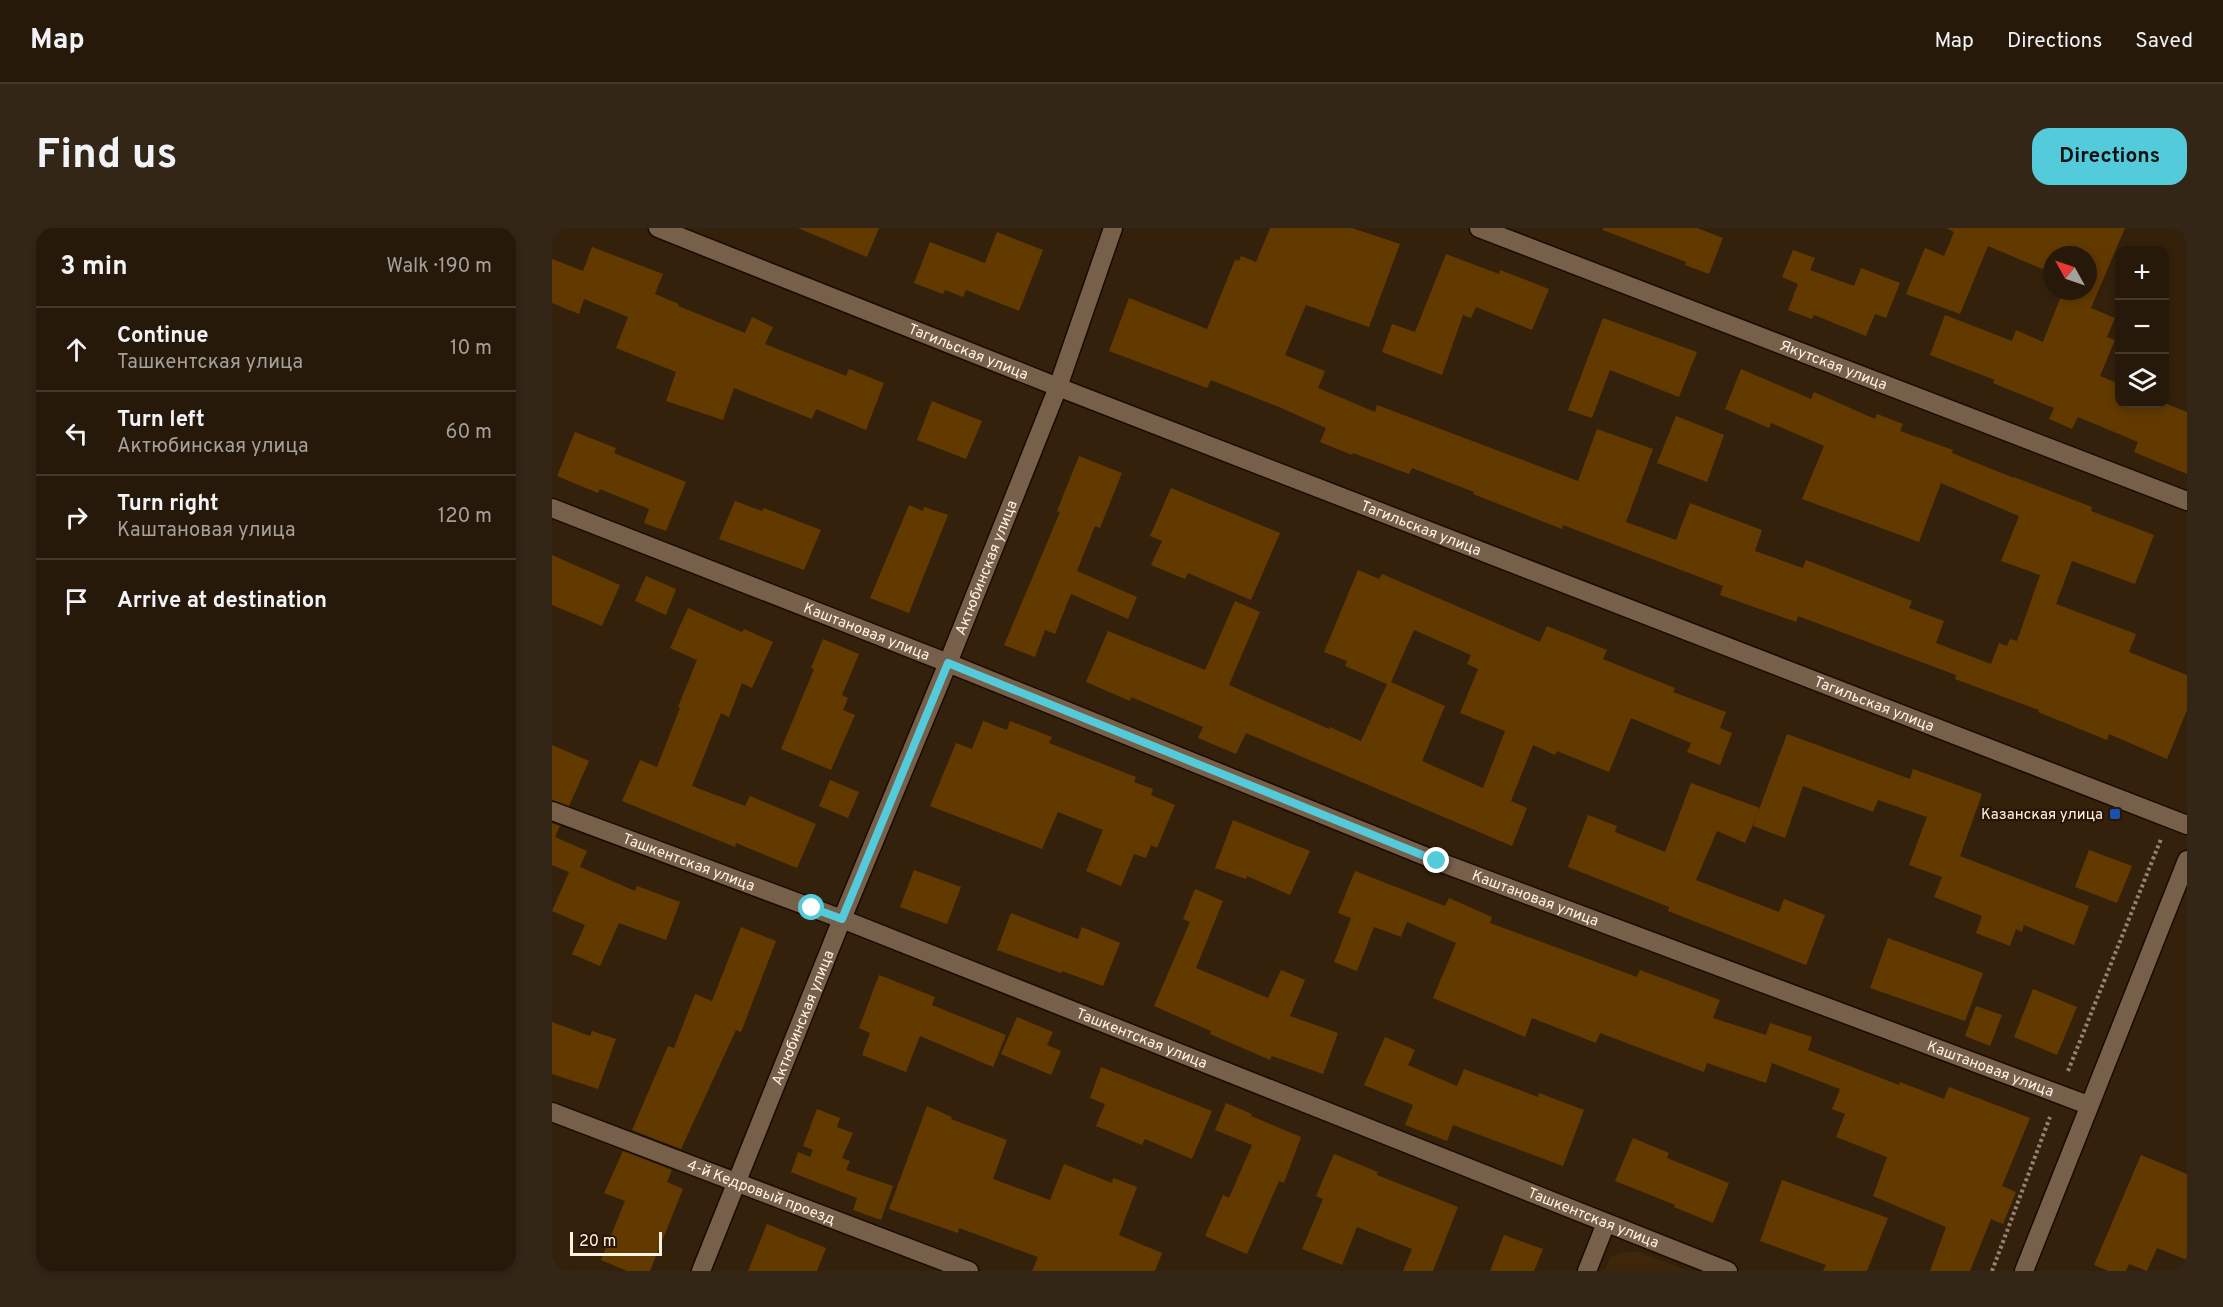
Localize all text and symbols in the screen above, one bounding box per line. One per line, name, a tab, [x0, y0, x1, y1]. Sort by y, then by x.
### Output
text: Map	[30, 23, 85, 59]
text: Map	[1934, 28, 1974, 55]
text: Directions	[2007, 28, 2102, 55]
text: Saved	[2135, 28, 2193, 55]
button: Directions	[2032, 128, 2187, 185]
text: Find us	[36, 130, 177, 183]
north arrow	[2043, 246, 2097, 300]
map controls	[2115, 246, 2169, 408]
button: +	[2115, 246, 2169, 300]
text: 3 min	[60, 251, 128, 284]
text: Walk · 190 m	[386, 254, 492, 280]
button: −	[2115, 300, 2169, 354]
street label: Тагильская улица	[905, 320, 1031, 385]
text: Continue	[117, 323, 208, 350]
icon: ahead	[60, 333, 93, 366]
text: 10 m	[450, 336, 492, 362]
street label: Якутская улица	[1777, 337, 1889, 395]
text: Ташкентская улица	[117, 350, 303, 376]
button: layers	[2115, 354, 2169, 408]
text: Turn left	[117, 407, 205, 434]
icon: left	[60, 417, 93, 450]
text: 60 m	[446, 420, 492, 446]
text: Актюбинская улица	[117, 434, 309, 460]
text: Turn right	[117, 491, 219, 518]
street label: Тагильская улица	[1358, 497, 1484, 561]
street label: Актюбинская улица	[952, 498, 1023, 638]
icon: right	[60, 501, 93, 534]
text: 120 m	[438, 504, 492, 530]
text: Каштановая улица	[117, 518, 296, 544]
icon: arrive	[60, 585, 93, 618]
text: Arrive at destination	[117, 588, 327, 615]
street label: Каштановая улица	[800, 599, 932, 666]
street label: Тагильская улица	[1811, 673, 1937, 737]
place label: Казанская улица	[1981, 806, 2103, 825]
marker: Казанская улица	[2108, 807, 2122, 821]
street label: Ташкентская улица	[620, 830, 757, 897]
route end	[1423, 847, 1449, 873]
street label: Каштановая улица	[1469, 867, 1601, 932]
route start	[798, 894, 824, 920]
street label: Актюбинская улица	[768, 948, 839, 1088]
street label: Ташкентская улица	[1073, 1005, 1210, 1074]
street label: Каштановая улица	[1924, 1037, 2056, 1102]
street label: 4-й Кедровый проезд	[684, 1156, 838, 1230]
street label: Ташкентская улица	[1524, 1184, 1661, 1254]
scale bar	[570, 1229, 662, 1256]
text: 20 m	[579, 1232, 616, 1252]

